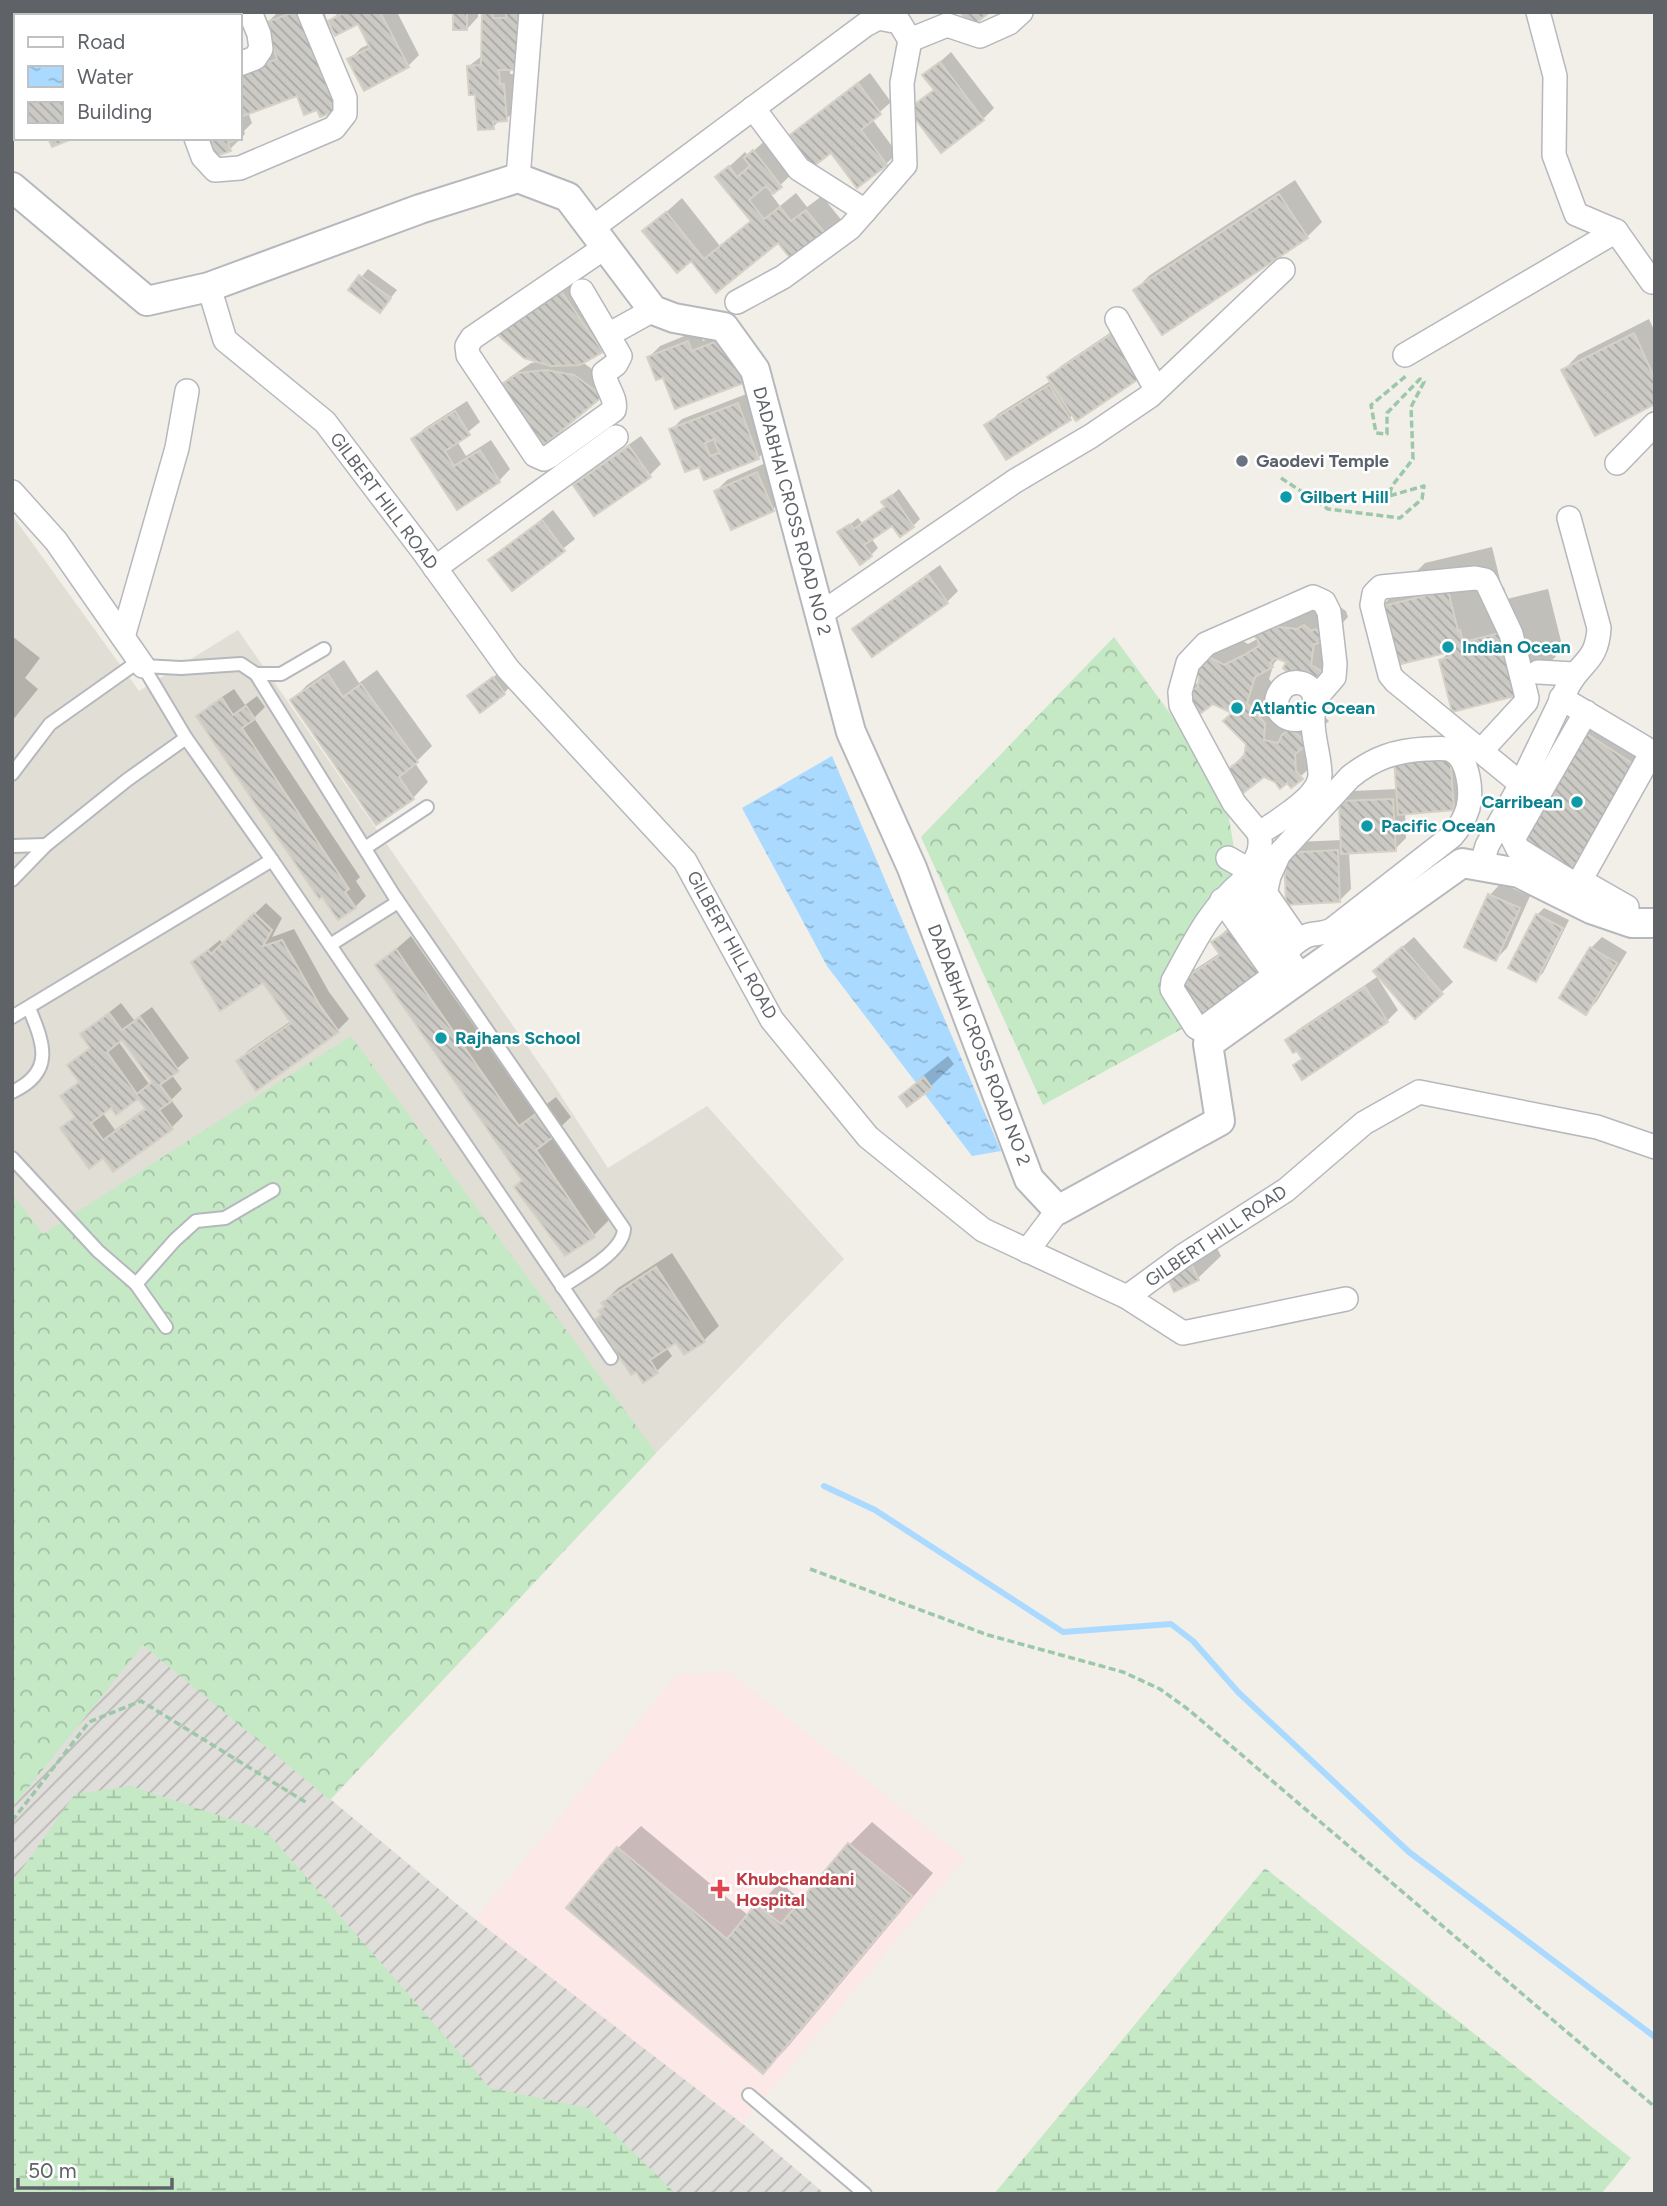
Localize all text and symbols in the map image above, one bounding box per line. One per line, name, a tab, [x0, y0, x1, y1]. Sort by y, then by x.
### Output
legend	[14, 14, 242, 140]
text: Road	[77, 29, 125, 54]
text: Water	[77, 64, 133, 89]
text: Building	[77, 99, 152, 124]
street label: DADABHAI CROSS ROAD NO 2	[748, 384, 836, 638]
street label: GILBERT HILL ROAD	[325, 428, 443, 574]
place label: Gaodevi Temple	[1256, 450, 1389, 472]
marker: Gaodevi Temple	[1234, 453, 1250, 469]
place label: Gilbert Hill	[1300, 486, 1389, 508]
marker: Gilbert Hill	[1278, 489, 1294, 505]
place label: Indian Ocean	[1462, 636, 1571, 658]
marker: Indian Ocean	[1440, 639, 1456, 655]
place label: Atlantic Ocean	[1251, 697, 1375, 719]
marker: Atlantic Ocean	[1229, 700, 1245, 716]
place label: Carribean	[1481, 791, 1563, 813]
marker: Carribean	[1569, 794, 1585, 810]
place label: Pacific Ocean	[1381, 815, 1496, 837]
marker: Pacific Ocean	[1359, 818, 1375, 834]
street label: GILBERT HILL ROAD	[682, 867, 782, 1023]
street label: DADABHAI CROSS ROAD NO 2	[923, 921, 1035, 1169]
place label: Rajhans School	[455, 1027, 581, 1049]
marker: Rajhans School	[433, 1030, 449, 1046]
street label: GILBERT HILL ROAD	[1141, 1180, 1291, 1292]
place label: Khubchandani Hospital	[736, 1868, 854, 1911]
marker: Khubchandani Hospital	[710, 1879, 730, 1899]
scale bar	[18, 2146, 172, 2190]
text: 50 m	[28, 2158, 77, 2183]

